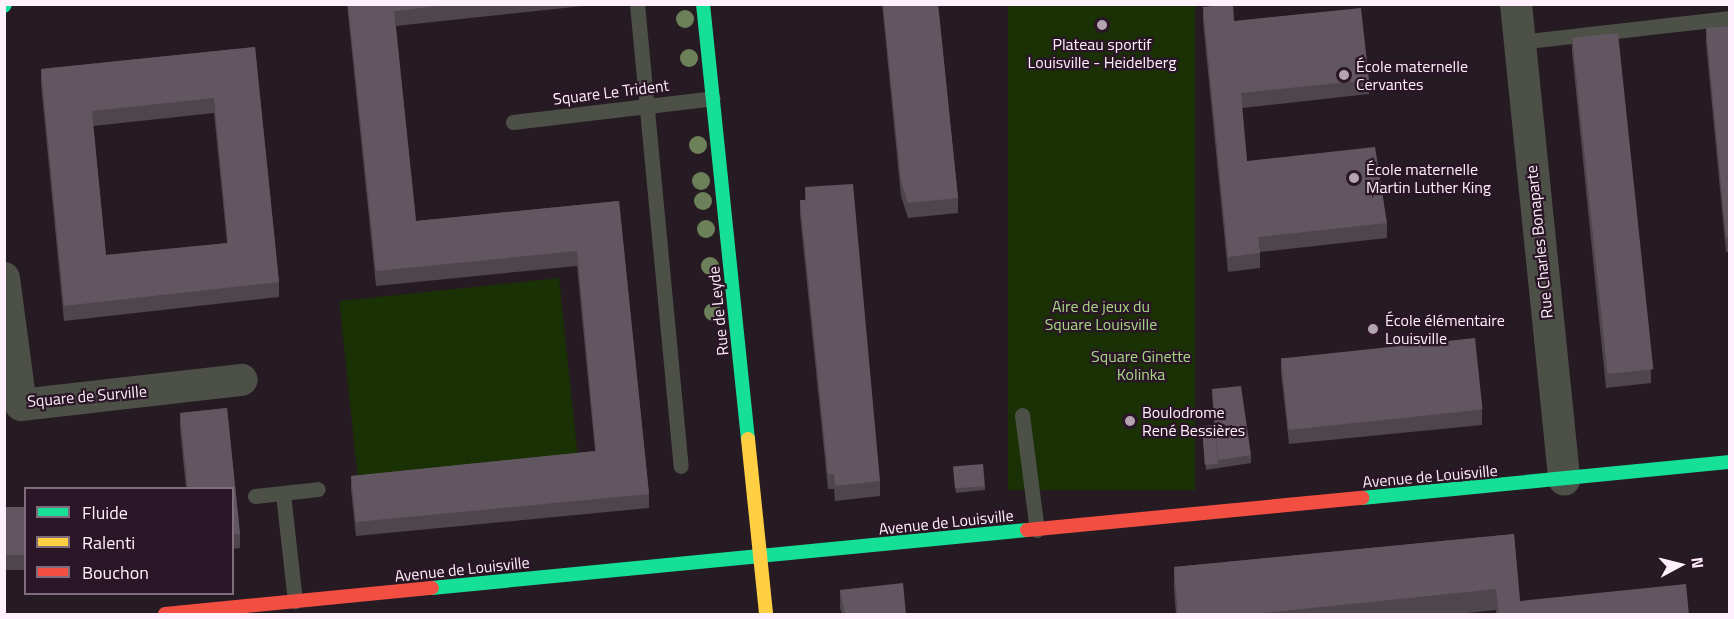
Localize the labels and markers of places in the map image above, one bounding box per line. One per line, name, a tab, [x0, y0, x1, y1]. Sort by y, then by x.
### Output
marker: Plateau sportif Louisville - Heidelberg	[1095, 18, 1109, 32]
place label: Plateau sportif Louisville - Heidelberg	[1028, 34, 1176, 72]
place label: École maternelle Cervantes	[1356, 56, 1468, 94]
marker: École maternelle Cervantes	[1337, 68, 1351, 82]
place label: École maternelle Martin Luther King	[1366, 159, 1491, 197]
marker: École maternelle Martin Luther King	[1347, 171, 1361, 185]
place label: École élémentaire Louisville	[1385, 310, 1505, 348]
marker: École élémentaire Louisville	[1366, 322, 1380, 336]
place label: Boulodrome René Bessières	[1142, 402, 1245, 440]
marker: Boulodrome René Bessières	[1123, 414, 1137, 428]

